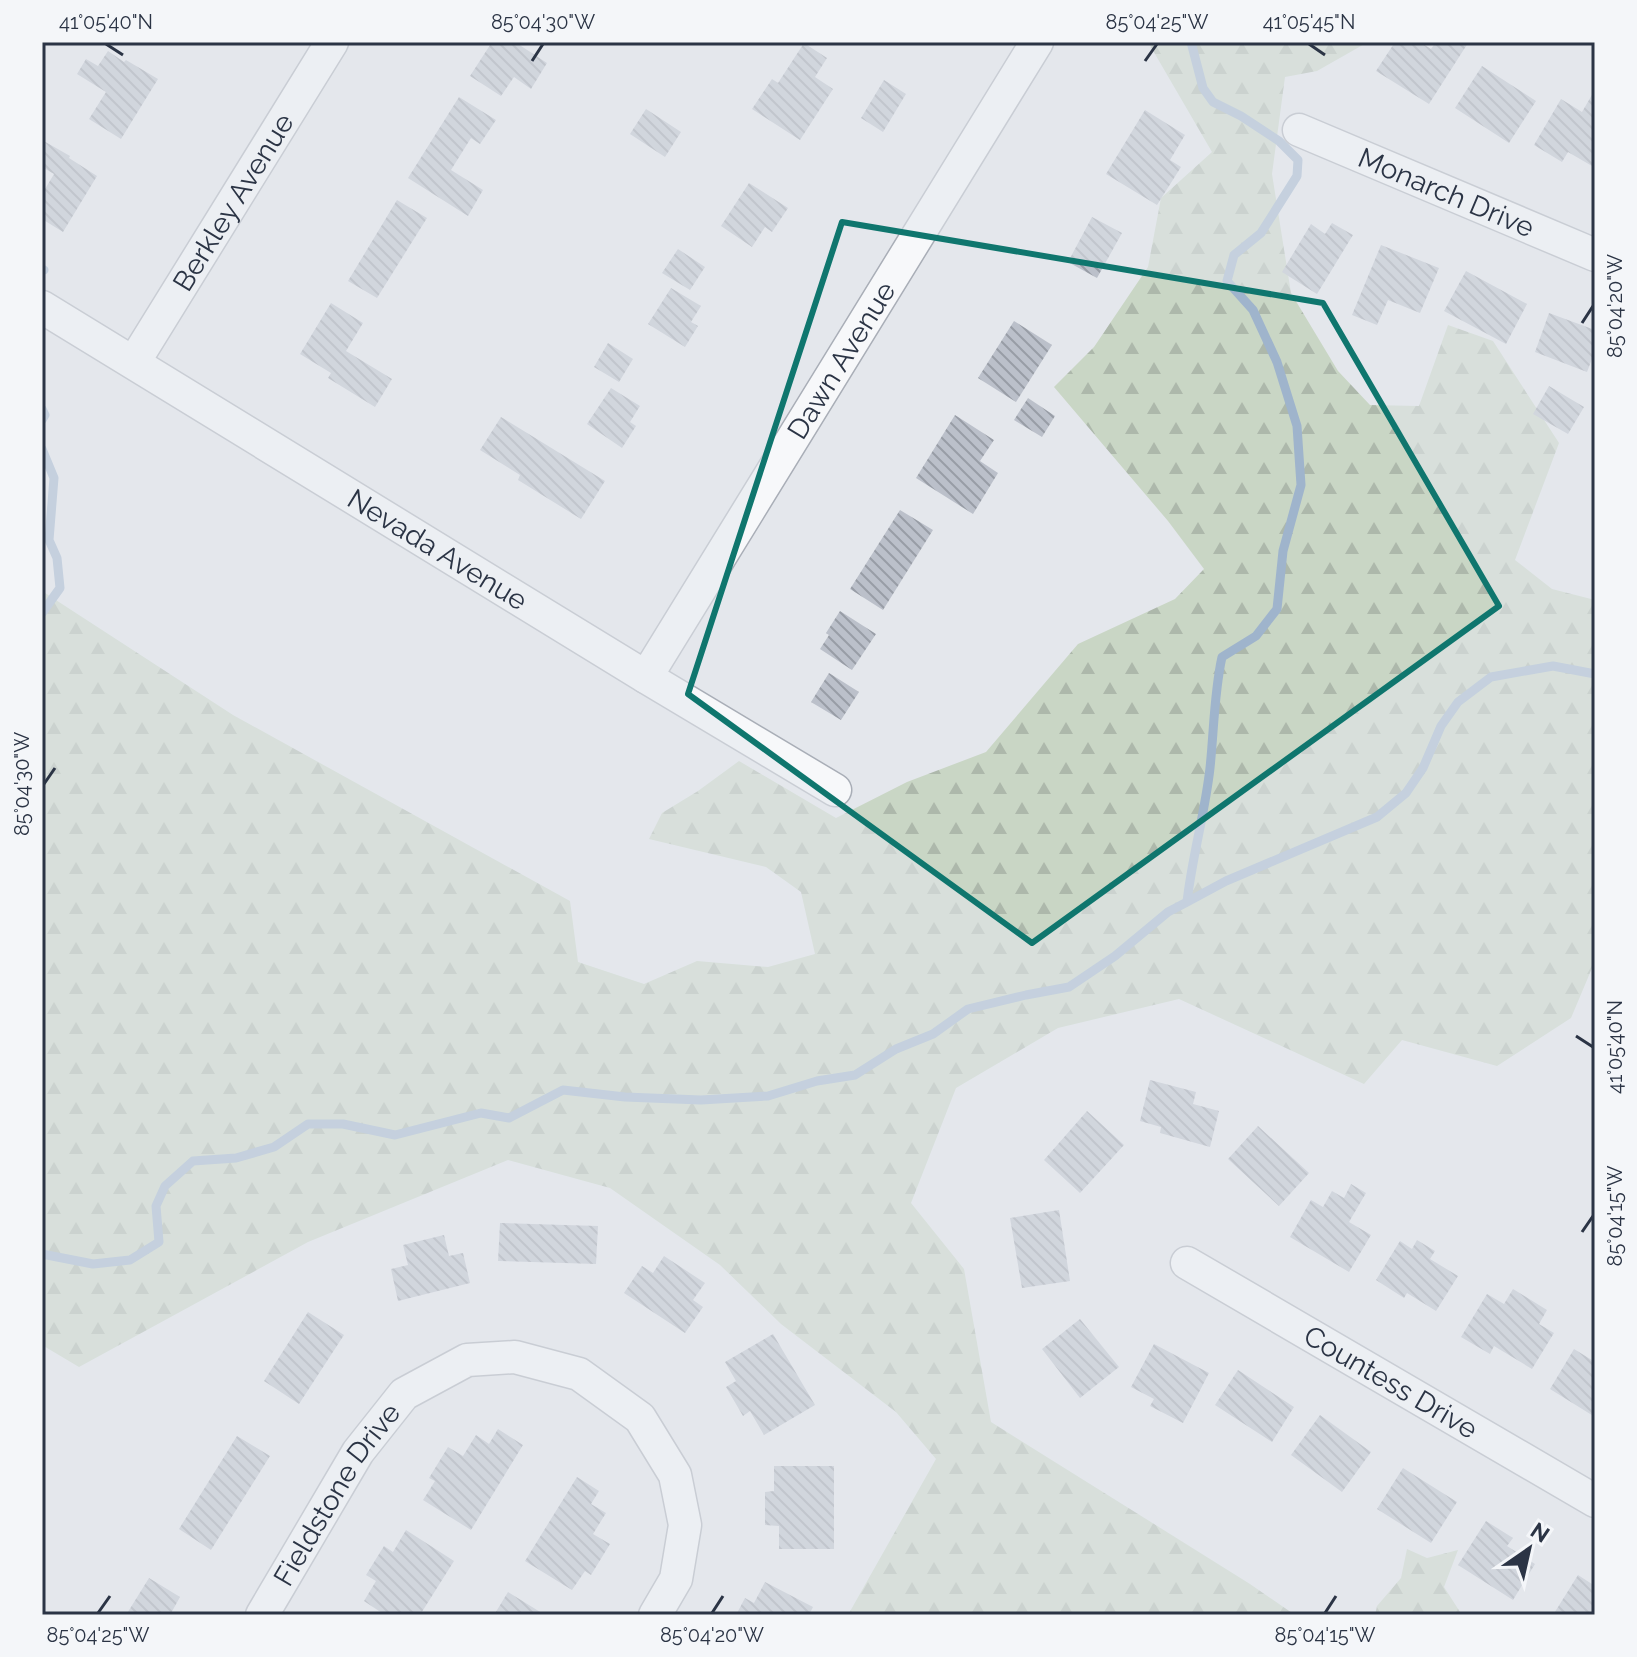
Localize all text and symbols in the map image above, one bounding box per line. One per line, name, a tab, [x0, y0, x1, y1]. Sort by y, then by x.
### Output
text: 41°05'40"N	[59, 10, 153, 34]
text: 85°04'30"W	[491, 10, 595, 34]
text: 85°04'25"W	[1106, 10, 1208, 34]
text: 41°05'45"N	[1263, 10, 1355, 34]
street label: Berkley Avenue	[166, 108, 301, 297]
street label: Monarch Drive	[1353, 141, 1539, 244]
text: 85°04'20"W	[1603, 254, 1627, 358]
street label: Dawn Avenue	[781, 276, 902, 445]
street label: Nevada Avenue	[342, 482, 533, 617]
text: 85°04'30"W	[10, 732, 34, 836]
text: 41°05'40"N	[1603, 1000, 1627, 1094]
text: 85°04'15"W	[1603, 1165, 1627, 1266]
street label: Countess Drive	[1298, 1319, 1483, 1446]
street label: Fieldstone Drive	[267, 1397, 407, 1592]
north arrow	[1489, 1509, 1569, 1589]
text: N	[1526, 1517, 1554, 1548]
text: 85°04'25"W	[47, 1623, 149, 1647]
text: 85°04'20"W	[660, 1623, 764, 1647]
text: 85°04'15"W	[1275, 1623, 1376, 1647]

